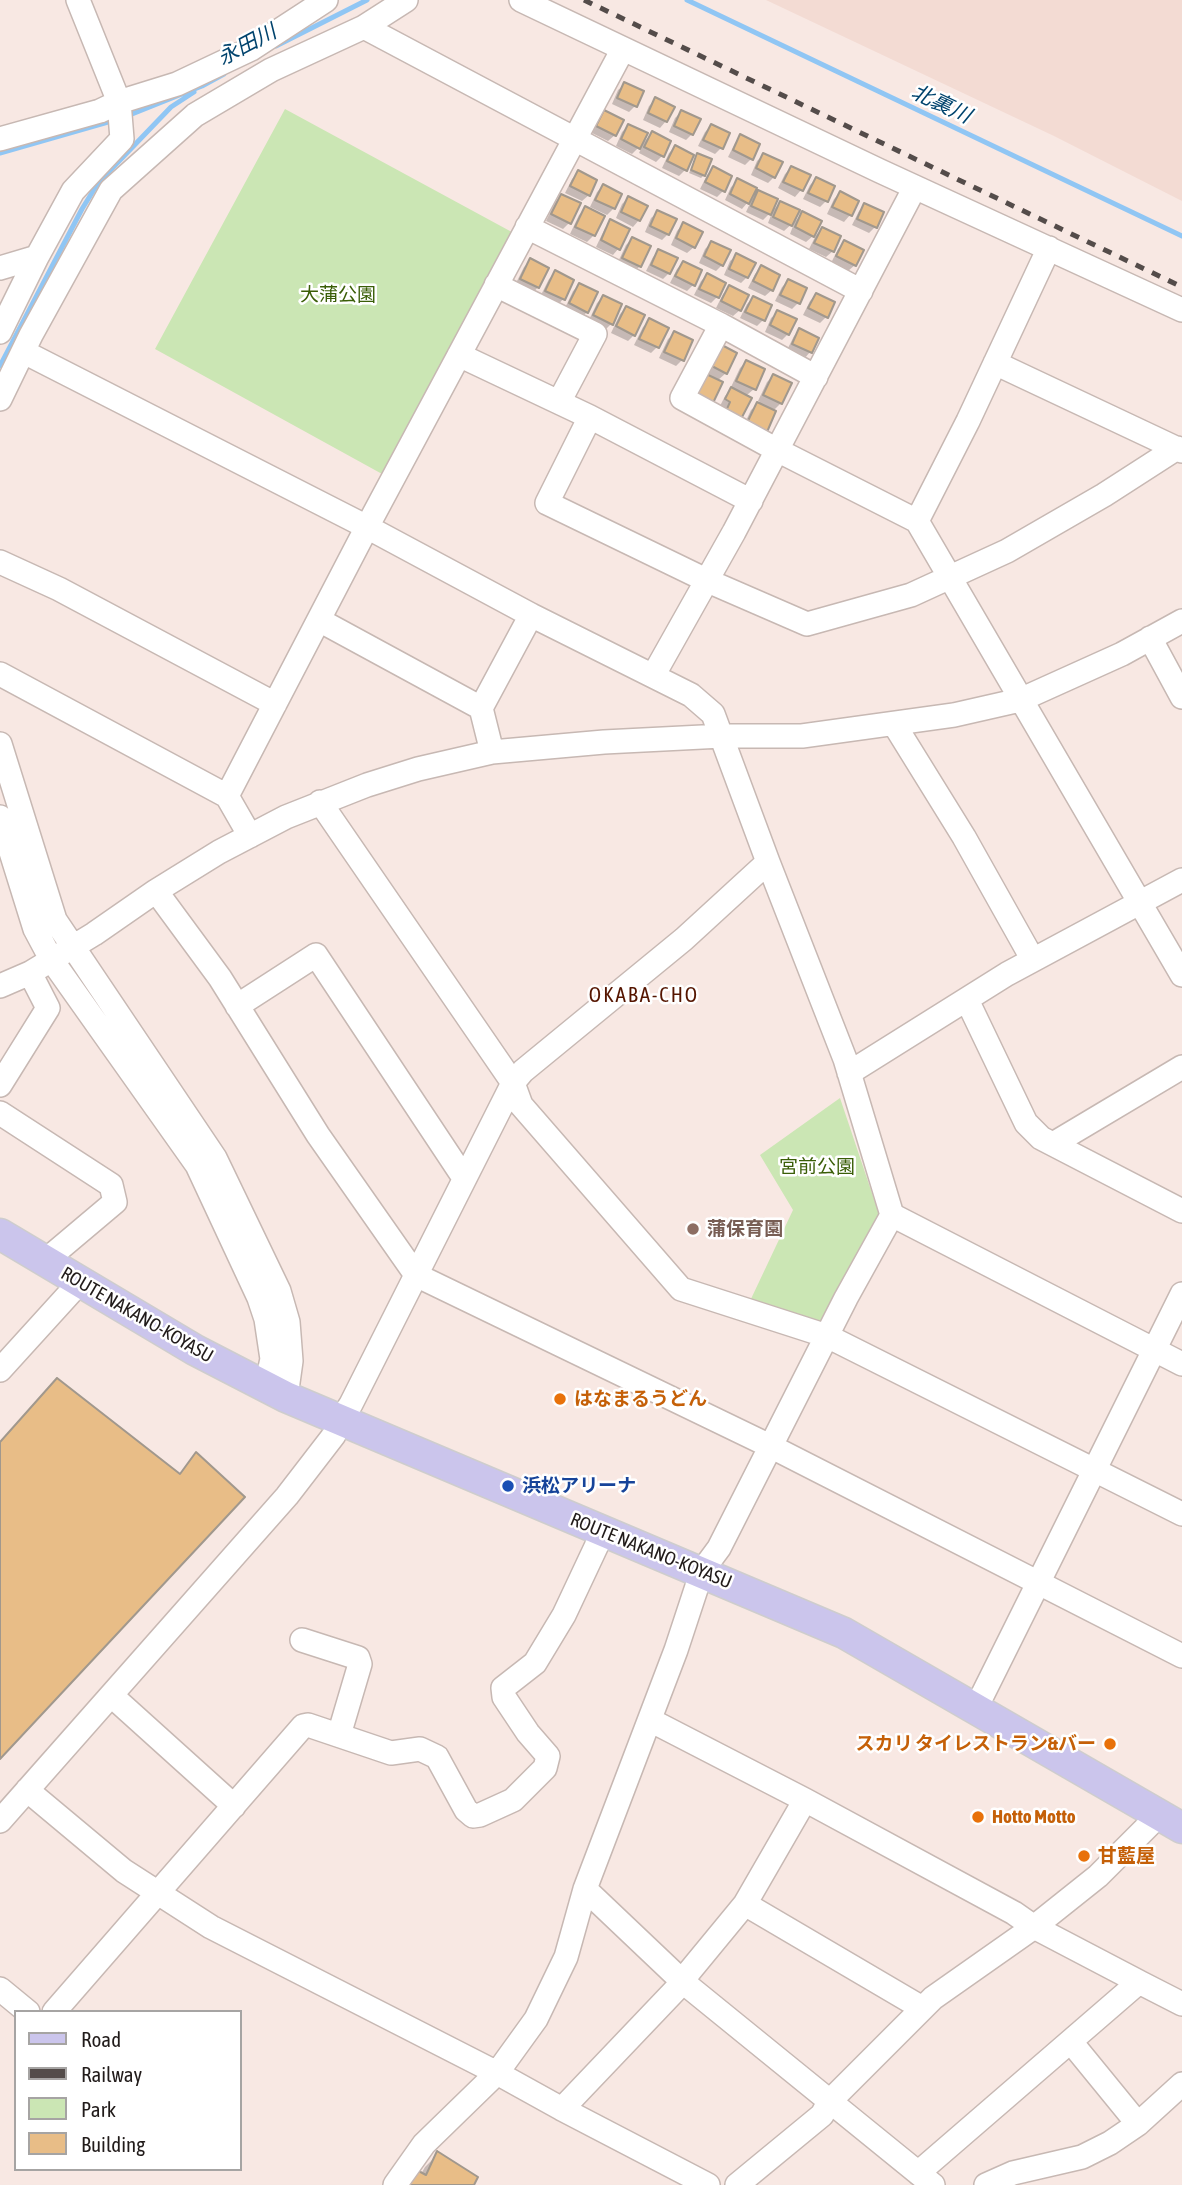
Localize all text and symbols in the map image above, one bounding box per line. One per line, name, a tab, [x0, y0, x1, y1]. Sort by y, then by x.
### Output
water label: 永田川	[213, 19, 281, 71]
water label: 北裏川	[907, 79, 975, 129]
park label: 大蒲公園	[300, 284, 376, 306]
district label: OKABA-CHO	[590, 982, 698, 1008]
park label: 宮前公園	[779, 1156, 855, 1178]
place label: 蒲保育園	[707, 1218, 783, 1240]
marker: 蒲保育園	[685, 1221, 701, 1237]
street label: ROUTE NAKANO-KOYASU	[57, 1262, 217, 1368]
place label: はなまるうどん	[574, 1388, 707, 1410]
marker: はなまるうどん	[552, 1391, 568, 1407]
place label: 浜松アリーナ	[522, 1475, 636, 1497]
marker: 浜松アリーナ	[500, 1478, 516, 1494]
street label: ROUTE NAKANO-KOYASU	[567, 1508, 735, 1594]
place label: スカリ タイレストラン&バー	[856, 1733, 1096, 1755]
marker: スカリ タイレストラン&バー	[1102, 1736, 1118, 1752]
place label: Hotto Motto	[992, 1806, 1076, 1828]
marker: Hotto Motto	[970, 1809, 986, 1825]
place label: 甘藍屋	[1098, 1845, 1155, 1867]
marker: 甘藍屋	[1076, 1848, 1092, 1864]
legend	[14, 2010, 242, 2171]
text: Road	[81, 2027, 121, 2051]
text: Railway	[81, 2062, 142, 2086]
text: Park	[81, 2097, 116, 2121]
text: Building	[81, 2132, 145, 2156]

